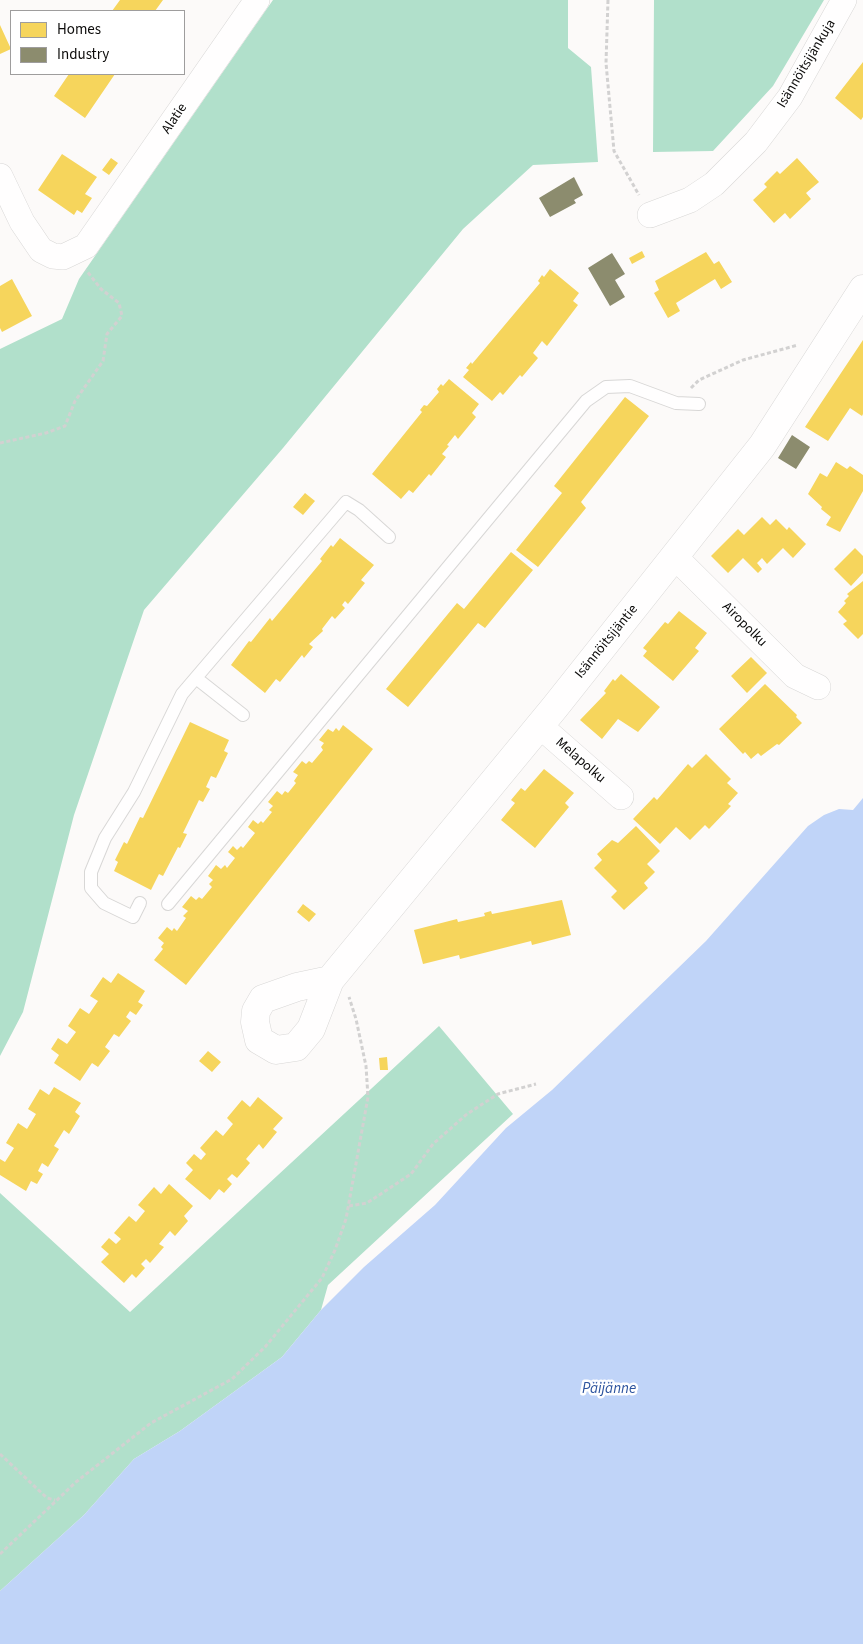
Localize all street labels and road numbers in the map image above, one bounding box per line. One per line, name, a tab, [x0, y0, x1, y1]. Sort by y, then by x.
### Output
street label: Isännöitsijänkuja	[774, 17, 840, 111]
street label: Alatie	[159, 101, 191, 137]
street label: Airopolku	[718, 599, 770, 651]
street label: Isännöitsijäntie	[572, 602, 642, 682]
street label: Melapolku	[551, 735, 609, 787]

